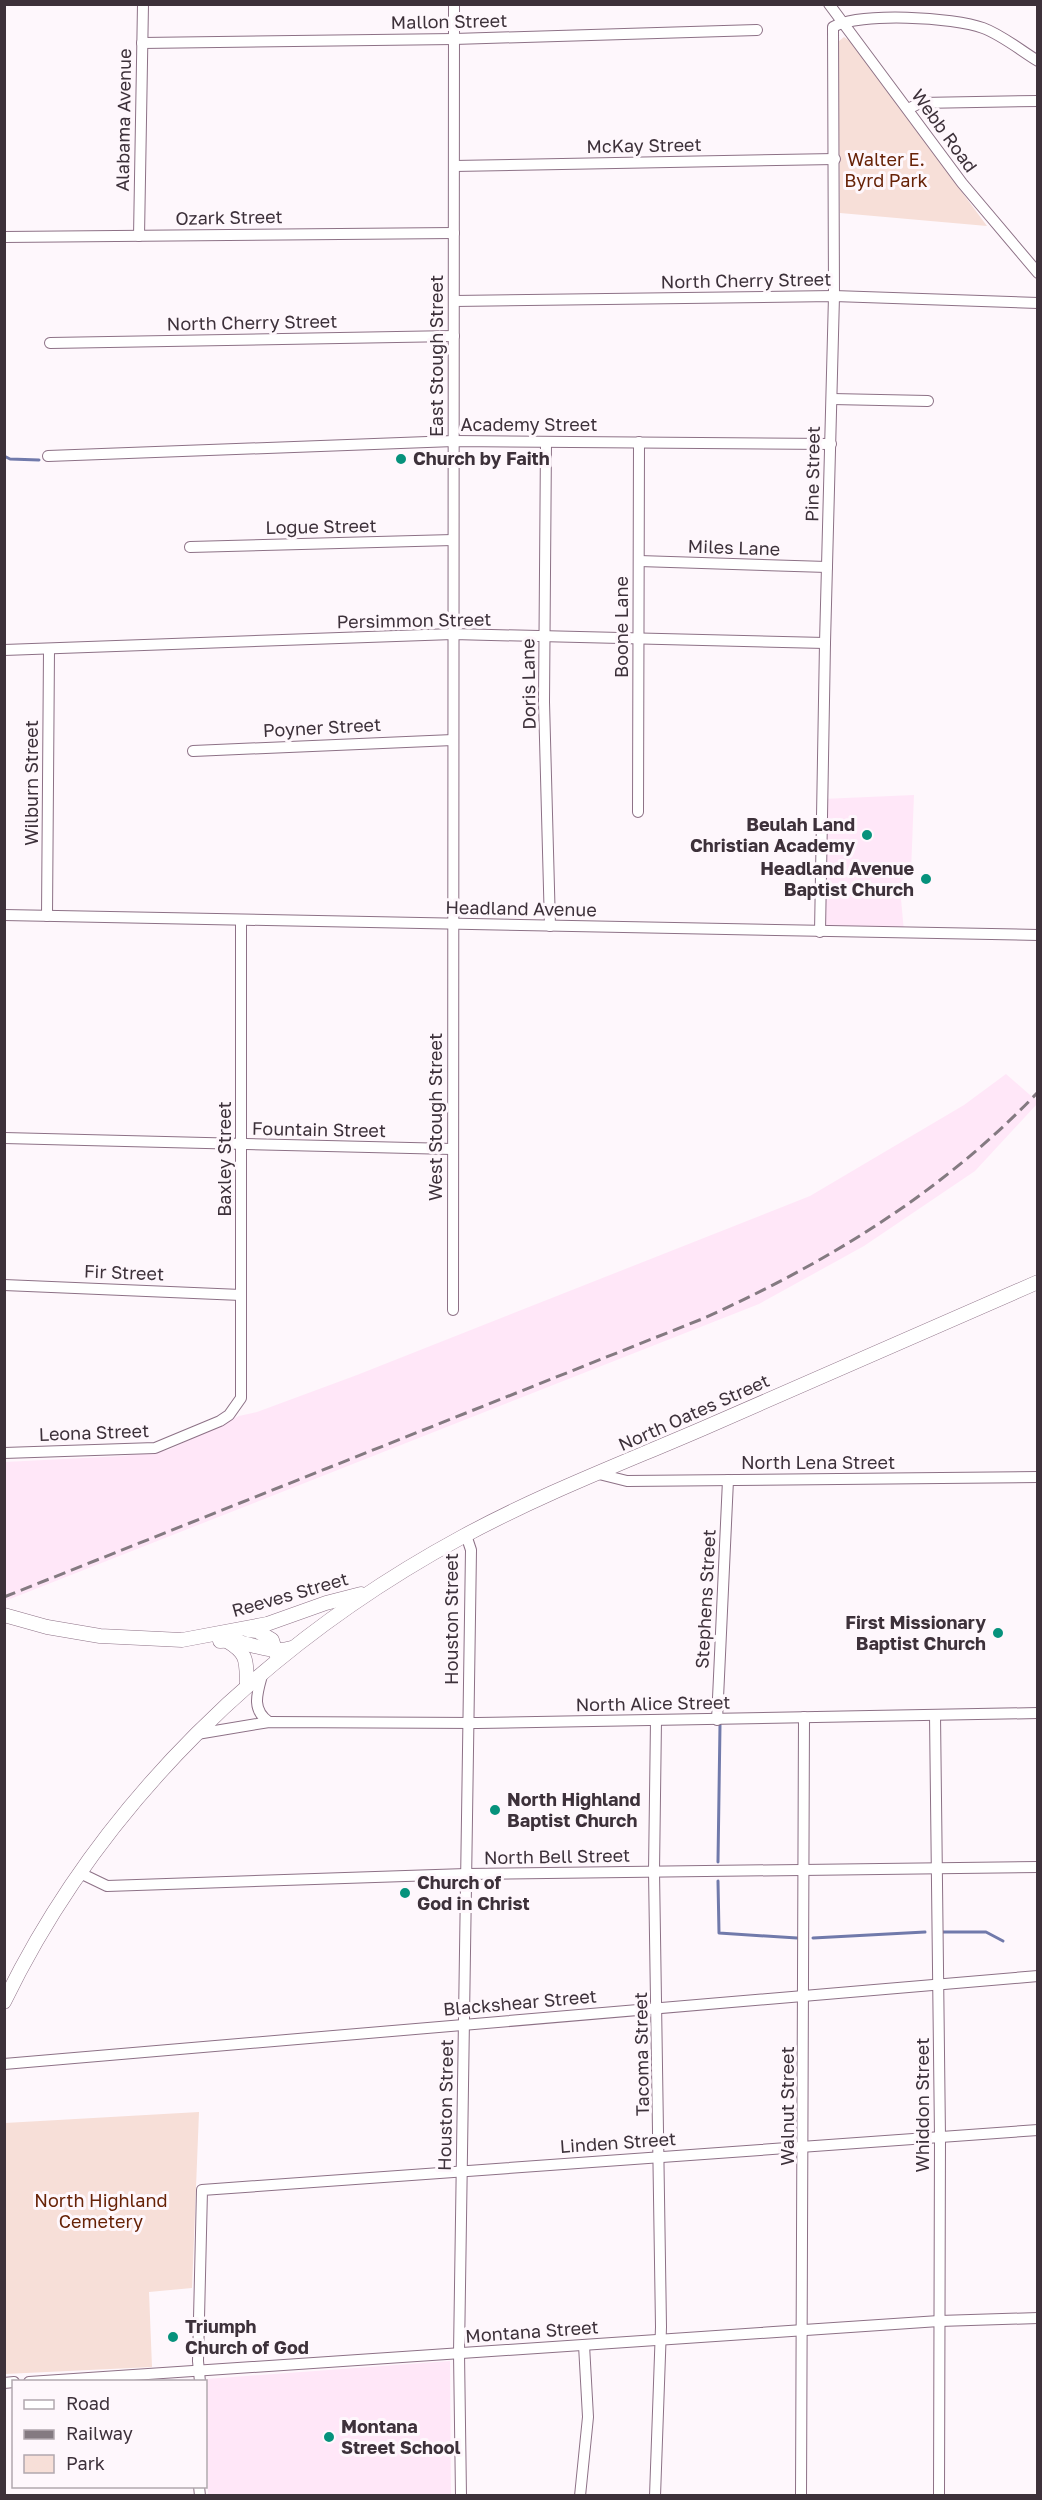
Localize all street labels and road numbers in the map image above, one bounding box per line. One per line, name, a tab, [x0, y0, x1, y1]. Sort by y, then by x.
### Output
street label: Mallon Street	[390, 9, 507, 33]
street label: Alabama Avenue	[111, 48, 135, 192]
street label: Webb Road	[907, 84, 982, 176]
street label: McKay Street	[586, 133, 702, 157]
street label: Ozark Street	[175, 205, 283, 229]
street label: North Cherry Street	[660, 268, 832, 292]
street label: East Stough Street	[425, 275, 447, 437]
street label: North Cherry Street	[166, 310, 338, 334]
street label: Academy Street	[461, 413, 597, 435]
street label: Pine Street	[800, 426, 824, 522]
street label: Logue Street	[265, 514, 377, 538]
street label: Miles Lane	[687, 534, 781, 560]
street label: Boone Lane	[610, 576, 632, 678]
street label: Persimmon Street	[336, 608, 492, 632]
street label: Doris Lane	[516, 638, 540, 730]
street label: Poyner Street	[262, 713, 382, 741]
street label: Wilburn Street	[20, 720, 42, 846]
street label: Headland Avenue	[445, 896, 597, 920]
street label: West Stough Street	[424, 1033, 446, 1201]
street label: Baxley Street	[213, 1101, 235, 1217]
street label: Fountain Street	[252, 1117, 386, 1141]
street label: Fir Street	[84, 1260, 165, 1284]
street label: North Oates Street	[615, 1369, 772, 1455]
street label: Leona Street	[38, 1419, 149, 1445]
street label: North Lena Street	[741, 1451, 895, 1473]
street label: Stephens Street	[690, 1529, 720, 1669]
street label: Houston Street	[440, 1553, 462, 1685]
street label: Reeves Street	[229, 1567, 350, 1621]
street label: North Alice Street	[575, 1691, 731, 1715]
street label: North Bell Street	[484, 1844, 630, 1868]
street label: Blackshear Street	[442, 1984, 598, 2020]
street label: Tacoma Street	[629, 1992, 653, 2116]
street label: Whiddon Street	[911, 2038, 933, 2172]
street label: Houston Street	[433, 2039, 457, 2171]
street label: Walnut Street	[776, 2046, 798, 2166]
street label: Linden Street	[559, 2127, 677, 2157]
street label: Montana Street	[465, 2315, 599, 2347]

